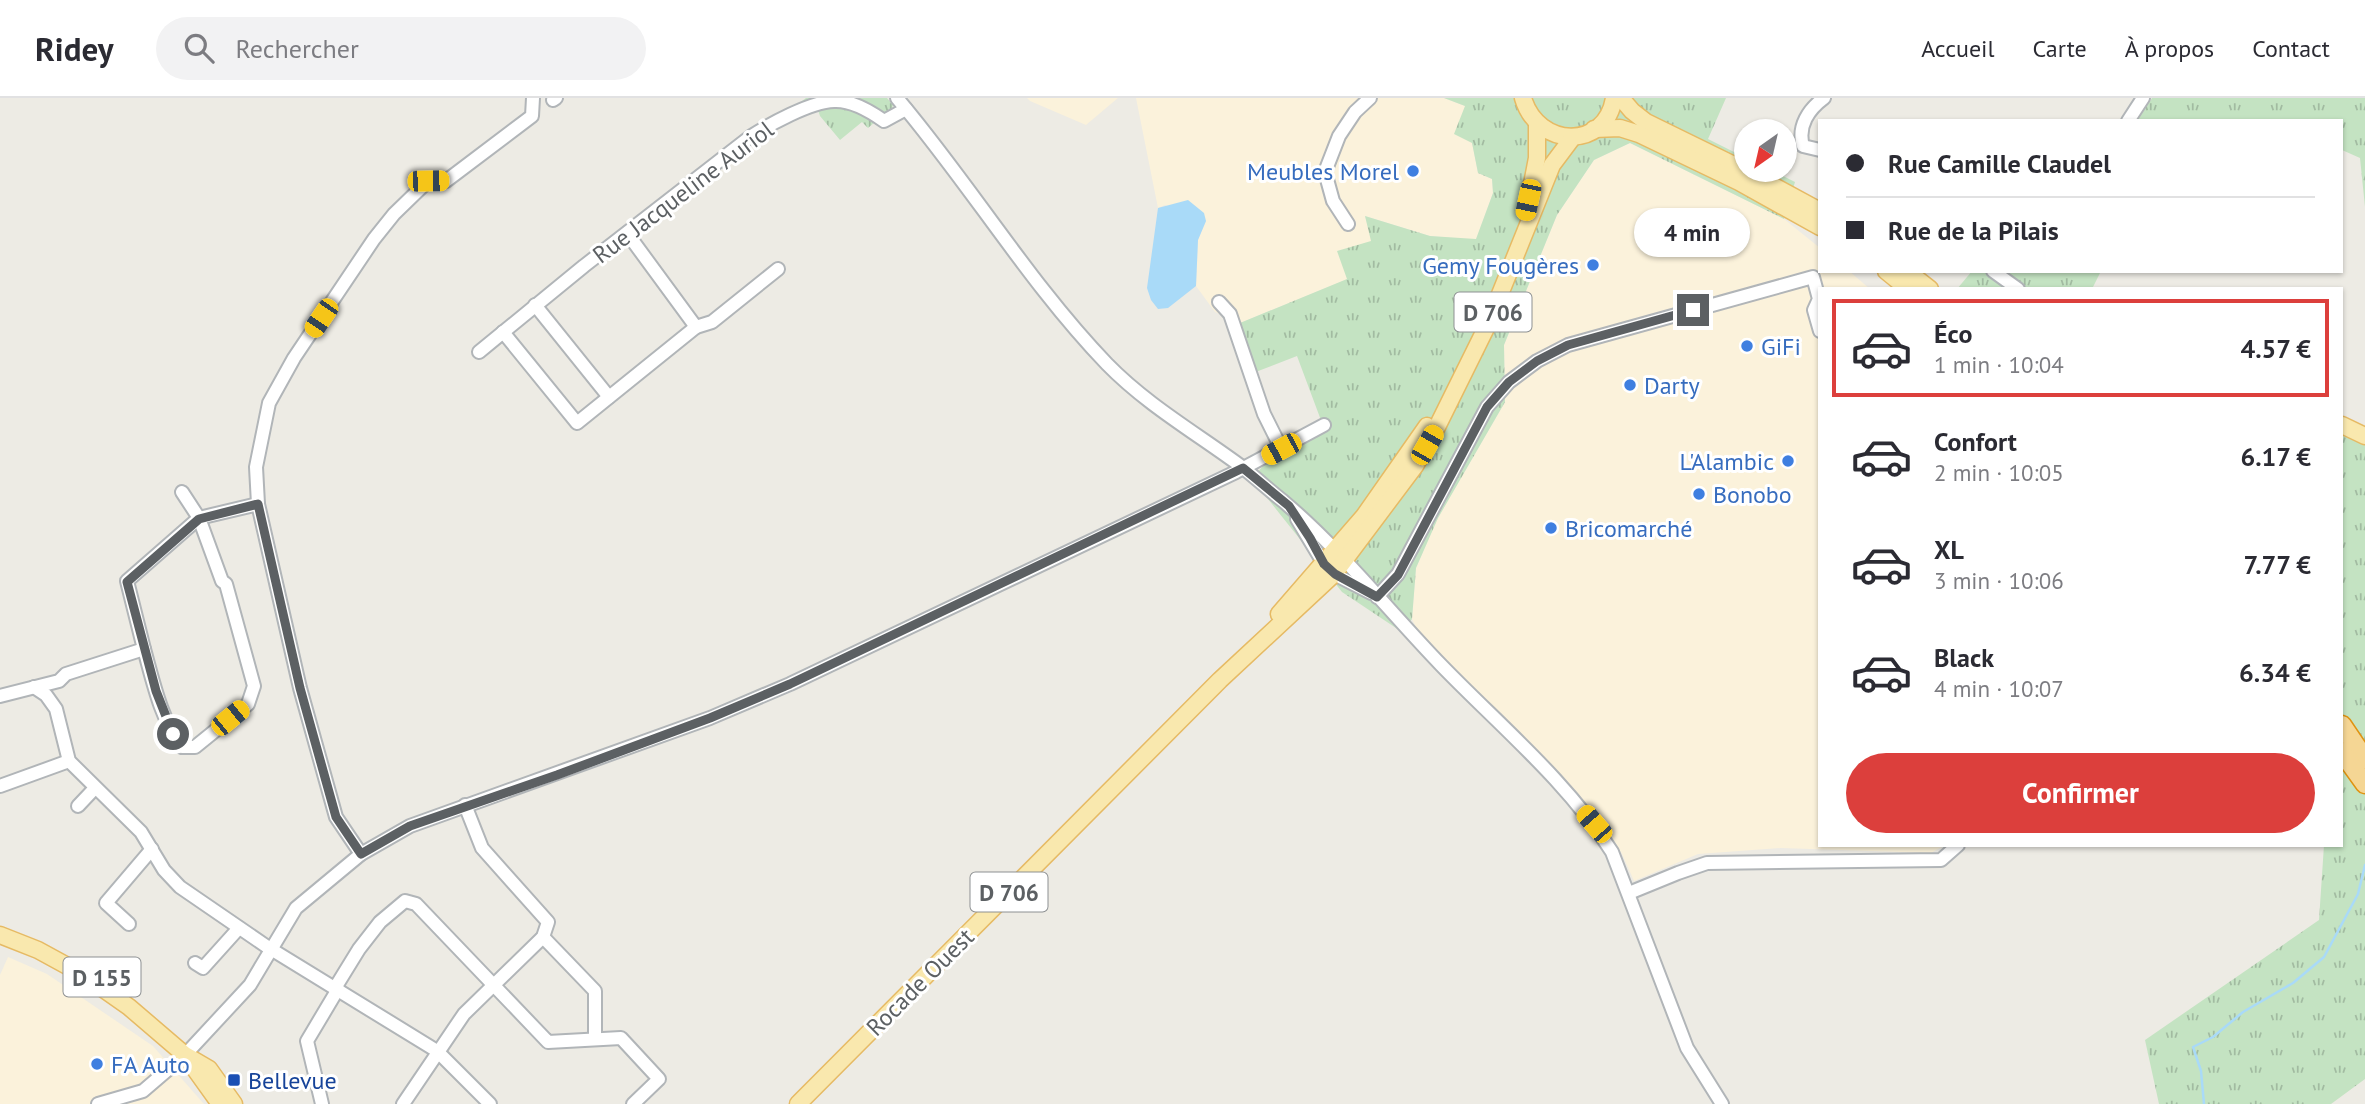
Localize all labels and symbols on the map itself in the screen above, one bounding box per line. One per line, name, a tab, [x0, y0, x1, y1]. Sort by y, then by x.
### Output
street label: Rue Jacqueline Auriol	[586, 114, 780, 270]
north arrow	[1734, 119, 1797, 182]
place label: Meubles Morel	[1247, 156, 1399, 187]
marker: Meubles Morel	[1405, 163, 1421, 179]
car	[407, 170, 450, 192]
car	[1514, 177, 1543, 223]
callout: 4 min	[1635, 208, 1751, 258]
place label: Gemy Fougères	[1422, 250, 1579, 281]
marker: Gemy Fougères	[1585, 257, 1601, 273]
road number: D 706	[1454, 293, 1532, 332]
route end	[1677, 294, 1709, 326]
car	[301, 295, 342, 341]
place label: GiFi	[1761, 331, 1801, 362]
marker: GiFi	[1739, 338, 1755, 354]
place label: Darty	[1644, 370, 1700, 401]
marker: Darty	[1622, 377, 1638, 393]
car	[1408, 422, 1447, 468]
car	[1258, 430, 1305, 468]
place label: L'Alambic	[1680, 446, 1774, 477]
marker: L'Alambic	[1780, 453, 1796, 469]
place label: Bonobo	[1713, 479, 1792, 510]
marker: Bonobo	[1691, 486, 1707, 502]
place label: Bricomarché	[1565, 513, 1692, 544]
marker: Bricomarché	[1543, 520, 1559, 536]
car	[208, 697, 253, 739]
route start	[157, 718, 189, 750]
car	[1573, 801, 1616, 847]
road number: D 706	[970, 872, 1048, 912]
street label: Rocade Ouest	[860, 922, 980, 1042]
road number: D 155	[64, 958, 140, 996]
place label: FA Auto	[111, 1049, 190, 1080]
marker: FA Auto	[89, 1056, 105, 1072]
place label: Bellevue	[248, 1065, 337, 1096]
marker: Bellevue	[226, 1072, 242, 1088]

